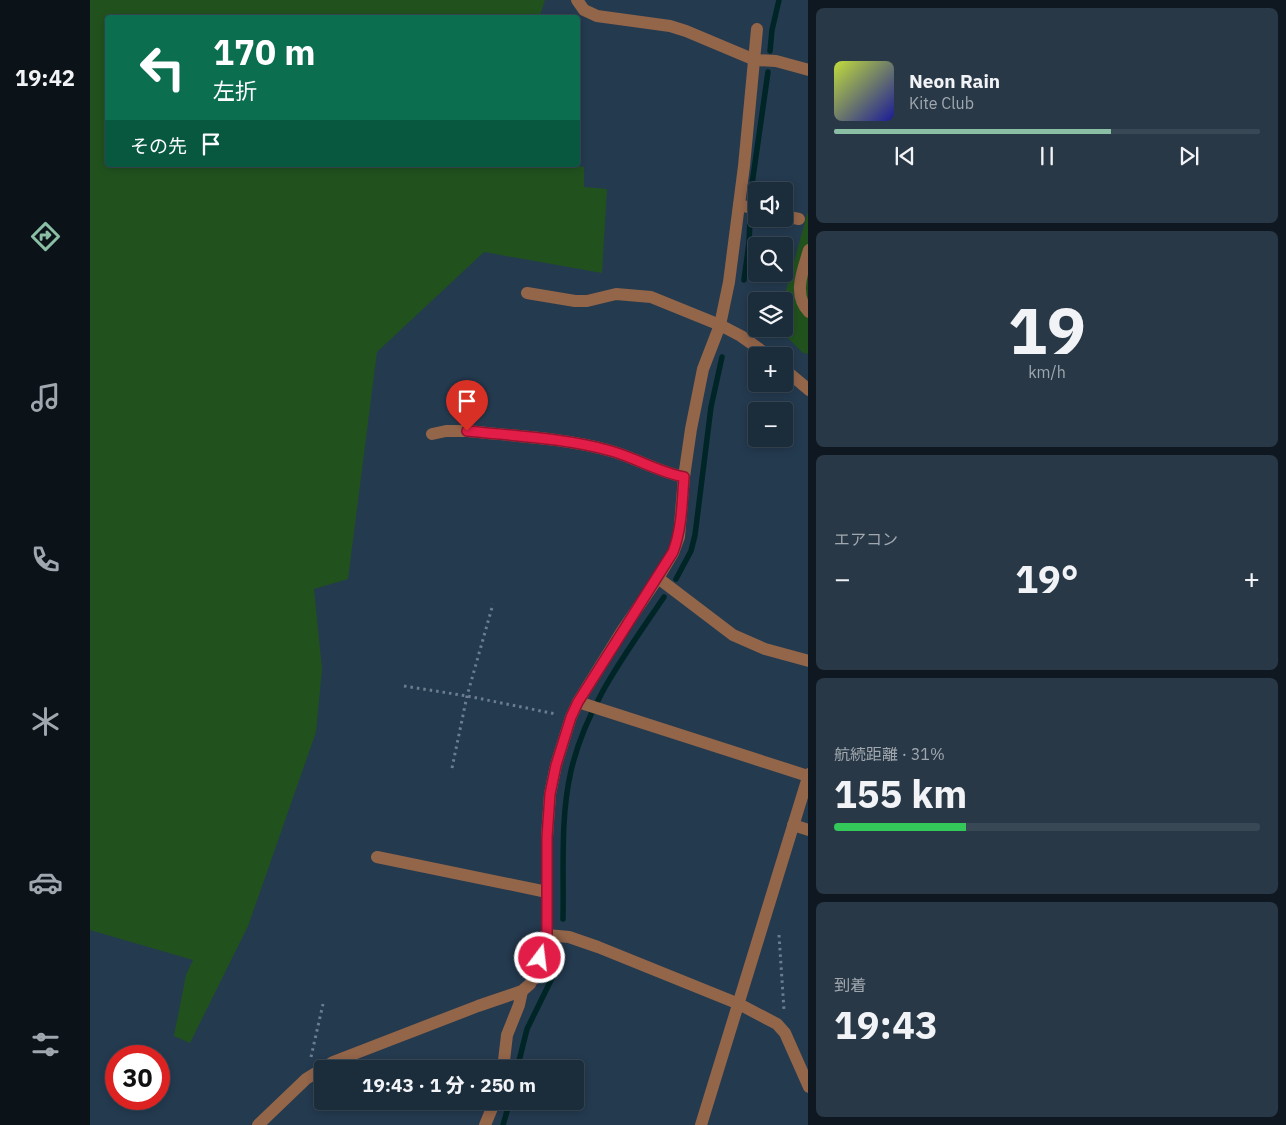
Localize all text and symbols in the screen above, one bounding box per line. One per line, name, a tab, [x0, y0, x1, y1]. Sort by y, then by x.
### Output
text: 170 m	[213, 29, 316, 75]
icon: left	[130, 35, 195, 100]
text: 19:42	[15, 63, 75, 92]
text: Neon Rain	[909, 69, 1000, 93]
text: 左折	[213, 76, 257, 105]
text: Kite Club	[909, 93, 974, 113]
icon: arrive	[197, 130, 225, 158]
text: その先	[130, 134, 187, 158]
icon: previous	[891, 142, 919, 170]
icon: pause	[1033, 142, 1061, 170]
icon: next	[1175, 142, 1203, 170]
map controls	[748, 182, 793, 447]
button: sound	[748, 182, 793, 227]
icon: directions	[28, 219, 63, 254]
button: search	[748, 237, 793, 282]
text: 19	[1008, 287, 1086, 372]
button: layers	[748, 292, 793, 337]
button: +	[748, 347, 793, 392]
text: km/h	[1028, 362, 1066, 382]
icon: music	[28, 380, 63, 415]
pin	[446, 380, 488, 431]
icon: arrive	[453, 387, 481, 415]
button: −	[748, 402, 793, 447]
text: エアコン	[834, 529, 898, 549]
icon: phone	[28, 542, 63, 577]
text: 19°	[1015, 554, 1079, 603]
text: −	[834, 560, 851, 597]
text: +	[1243, 560, 1260, 597]
icon: climate	[28, 704, 63, 739]
text: 航続距離 · 31%	[834, 744, 945, 764]
text: 155 km	[834, 769, 967, 818]
icon: car	[28, 865, 63, 900]
position arrow	[513, 931, 565, 983]
text: 到着	[834, 975, 866, 995]
text: 19:43	[834, 1000, 938, 1049]
icon: filters	[28, 1027, 63, 1062]
speed limit sign: 30	[105, 1045, 170, 1110]
text: 19:43 · 1 分 · 250 m	[362, 1073, 536, 1097]

